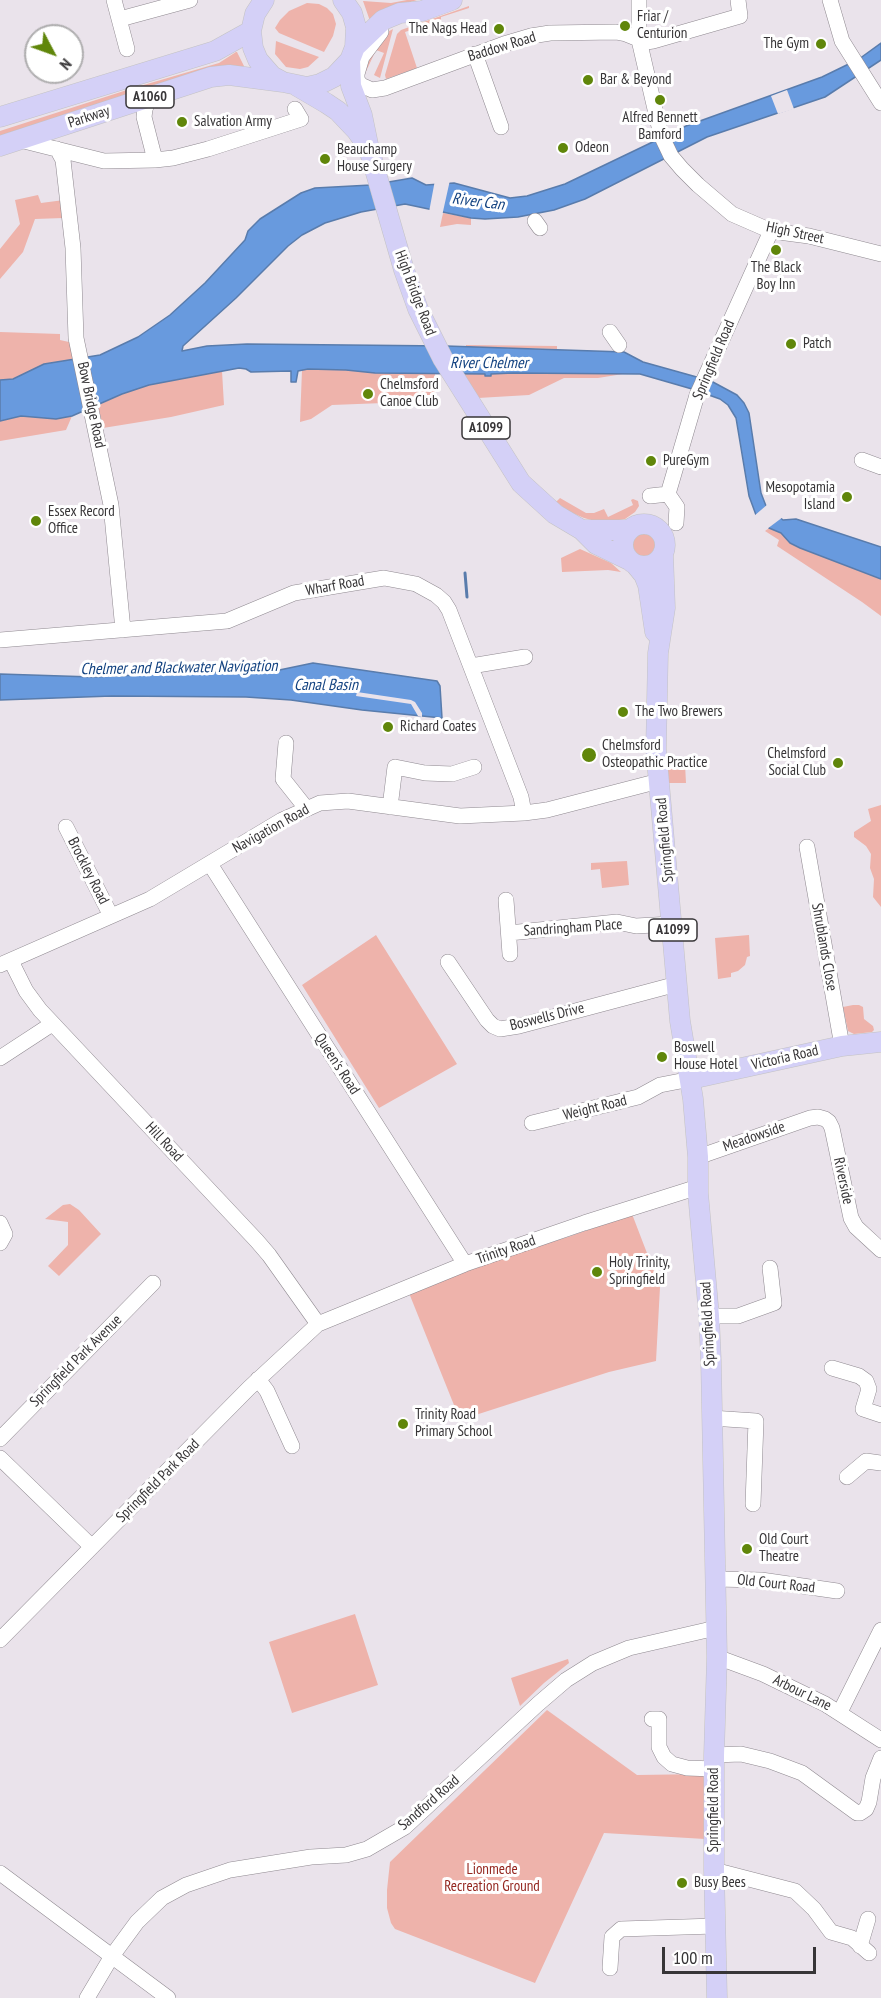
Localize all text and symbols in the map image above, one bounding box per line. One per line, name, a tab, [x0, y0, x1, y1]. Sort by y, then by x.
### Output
place label: Friar / Centurion	[637, 8, 687, 43]
marker: Friar / Centurion	[618, 19, 632, 33]
place label: The Nags Head	[409, 20, 487, 38]
marker: The Nags Head	[492, 22, 506, 36]
north arrow	[24, 24, 84, 84]
street label: Baddow Road	[466, 28, 538, 66]
place label: The Gym	[764, 35, 809, 53]
marker: The Gym	[814, 37, 828, 51]
text: N	[56, 55, 76, 74]
place label: Bar & Beyond	[600, 71, 672, 89]
marker: Bar & Beyond	[581, 73, 595, 87]
road number: A1060	[126, 86, 174, 108]
marker: Alfred Bennett Bamford	[653, 93, 667, 107]
street label: Parkway	[66, 102, 112, 132]
place label: Alfred Bennett Bamford	[622, 109, 698, 144]
place label: Salvation Army	[194, 113, 272, 131]
marker: Salvation Army	[175, 115, 189, 129]
place label: Odeon	[575, 139, 609, 157]
place label: Beauchamp House Surgery	[337, 141, 412, 176]
marker: Odeon	[556, 141, 570, 155]
marker: Beauchamp House Surgery	[318, 152, 332, 166]
water label: River Can	[451, 189, 505, 215]
street label: High Street	[764, 218, 826, 248]
marker: The Black Boy Inn	[769, 243, 783, 257]
street label: High Bridge Road	[390, 248, 440, 338]
place label: The Black Boy Inn	[751, 259, 801, 294]
street label: Springfield Road	[689, 317, 739, 403]
place label: Patch	[803, 335, 831, 353]
marker: Patch	[784, 337, 798, 351]
water label: River Chelmer	[450, 353, 528, 373]
street label: Bow Bridge Road	[73, 360, 109, 450]
place label: Chelmsford Canoe Club	[380, 376, 439, 411]
marker: Chelmsford Canoe Club	[361, 387, 375, 401]
road number: A1099	[462, 417, 510, 439]
place label: PureGym	[663, 452, 709, 470]
marker: PureGym	[644, 454, 658, 468]
place label: Mesopotamia Island	[766, 479, 835, 514]
marker: Mesopotamia Island	[840, 490, 854, 504]
place label: Essex Record Office	[48, 503, 115, 538]
marker: Essex Record Office	[29, 514, 43, 528]
street label: Wharf Road	[304, 572, 366, 600]
water label: Chelmer and Blackwater Navigation	[80, 657, 278, 679]
water label: Canal Basin	[294, 675, 358, 695]
place label: The Two Brewers	[635, 703, 723, 721]
marker: The Two Brewers	[616, 705, 630, 719]
place label: Richard Coates	[400, 718, 476, 736]
marker: Richard Coates	[381, 720, 395, 734]
place label: Chelmsford Osteopathic Practice	[602, 737, 707, 772]
place label: Chelmsford Social Club	[767, 745, 826, 780]
marker: Chelmsford Osteopathic Practice	[580, 746, 598, 764]
marker: Chelmsford Social Club	[831, 756, 845, 770]
street label: Springfield Road	[652, 797, 678, 883]
street label: Navigation Road	[230, 801, 312, 857]
street label: Brockley Road	[63, 835, 113, 907]
street label: Shrublands Close	[807, 902, 841, 992]
street label: Sandringham Place	[523, 916, 623, 940]
road number: A1099	[649, 919, 697, 941]
street label: Boswells Drive	[508, 999, 586, 1035]
street label: Queen's Road	[311, 1030, 363, 1098]
place label: Boswell House Hotel	[674, 1039, 738, 1074]
street label: Victoria Road	[750, 1042, 820, 1074]
marker: Boswell House Hotel	[655, 1050, 669, 1064]
street label: Weight Road	[561, 1091, 629, 1125]
street label: Meadowside	[721, 1118, 787, 1156]
street label: Hill Road	[141, 1119, 187, 1165]
street label: Riverside	[829, 1156, 857, 1206]
street label: Trinity Road	[474, 1232, 538, 1268]
place label: Holy Trinity, Springfield	[609, 1254, 670, 1289]
marker: Holy Trinity, Springfield	[590, 1265, 604, 1279]
street label: Springfield Road	[697, 1281, 719, 1367]
street label: Springfield Park Avenue	[26, 1311, 126, 1411]
place label: Trinity Road Primary School	[415, 1406, 492, 1441]
marker: Trinity Road Primary School	[396, 1417, 410, 1431]
street label: Springfield Park Road	[113, 1436, 203, 1526]
place label: Old Court Theatre	[759, 1531, 808, 1566]
marker: Old Court Theatre	[740, 1542, 754, 1556]
street label: Old Court Road	[736, 1571, 816, 1597]
street label: Arbour Lane	[770, 1671, 834, 1715]
street label: Springfield Road	[705, 1768, 723, 1852]
street label: Sandford Road	[395, 1772, 463, 1834]
park label: Lionmede Recreation Ground	[444, 1861, 540, 1896]
place label: Busy Bees	[694, 1874, 746, 1892]
marker: Busy Bees	[675, 1876, 689, 1890]
scale bar	[665, 1935, 820, 1973]
text: 100 m	[673, 1946, 713, 1969]

